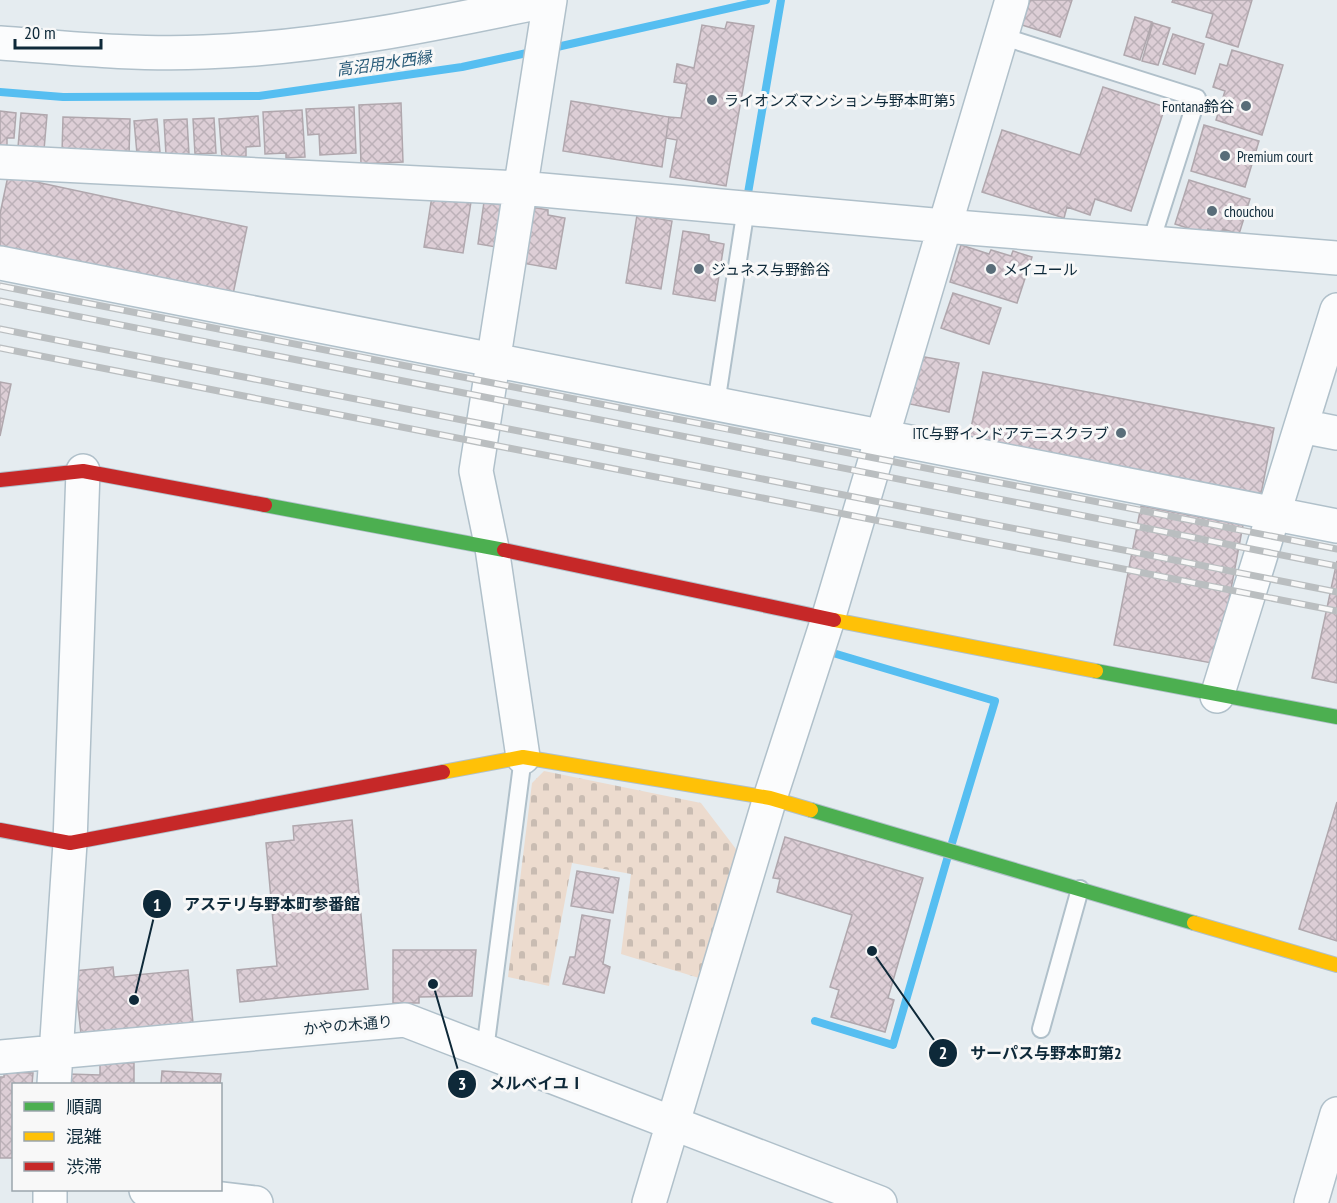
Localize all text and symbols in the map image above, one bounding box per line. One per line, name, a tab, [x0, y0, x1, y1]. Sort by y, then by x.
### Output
scale bar	[15, 12, 100, 50]
text: 20 m	[24, 21, 56, 44]
water label: 高沼用水西縁	[335, 46, 435, 80]
place label: ライオンズマンション与野本町第5	[724, 91, 955, 110]
marker: ライオンズマンション与野本町第5	[705, 93, 719, 107]
place label: Fontana鈴谷	[1162, 97, 1234, 116]
marker: Fontana鈴谷	[1239, 99, 1253, 113]
place label: Premium court	[1237, 147, 1313, 166]
marker: Premium court	[1218, 149, 1232, 163]
place label: chouchou	[1224, 202, 1274, 221]
marker: chouchou	[1205, 204, 1219, 218]
place label: ジュネス与野鈴谷	[711, 260, 830, 279]
place label: メイユール	[1003, 260, 1078, 279]
marker: ジュネス与野鈴谷	[692, 262, 706, 276]
marker: メイユール	[984, 262, 998, 276]
place label: ITC与野インドアテニスクラブ	[912, 424, 1109, 443]
marker: ITC与野インドアテニスクラブ	[1114, 426, 1128, 440]
callout: アステリ与野本町参番館	[142, 887, 372, 921]
text: 1	[153, 893, 161, 916]
text: アステリ与野本町参番館	[184, 894, 360, 914]
street label: かやの木通り	[302, 1012, 394, 1038]
callout: サーパス与野本町第2	[928, 1036, 1134, 1070]
text: 2	[939, 1041, 947, 1064]
text: サーパス与野本町第2	[970, 1043, 1122, 1063]
callout: メルベイユⅠ	[447, 1067, 597, 1101]
text: 3	[458, 1072, 466, 1095]
text: メルベイユⅠ	[489, 1073, 585, 1093]
legend	[12, 1083, 222, 1191]
text: 順調	[66, 1095, 102, 1118]
text: 混雑	[66, 1125, 102, 1148]
text: 渋滞	[66, 1155, 102, 1178]

